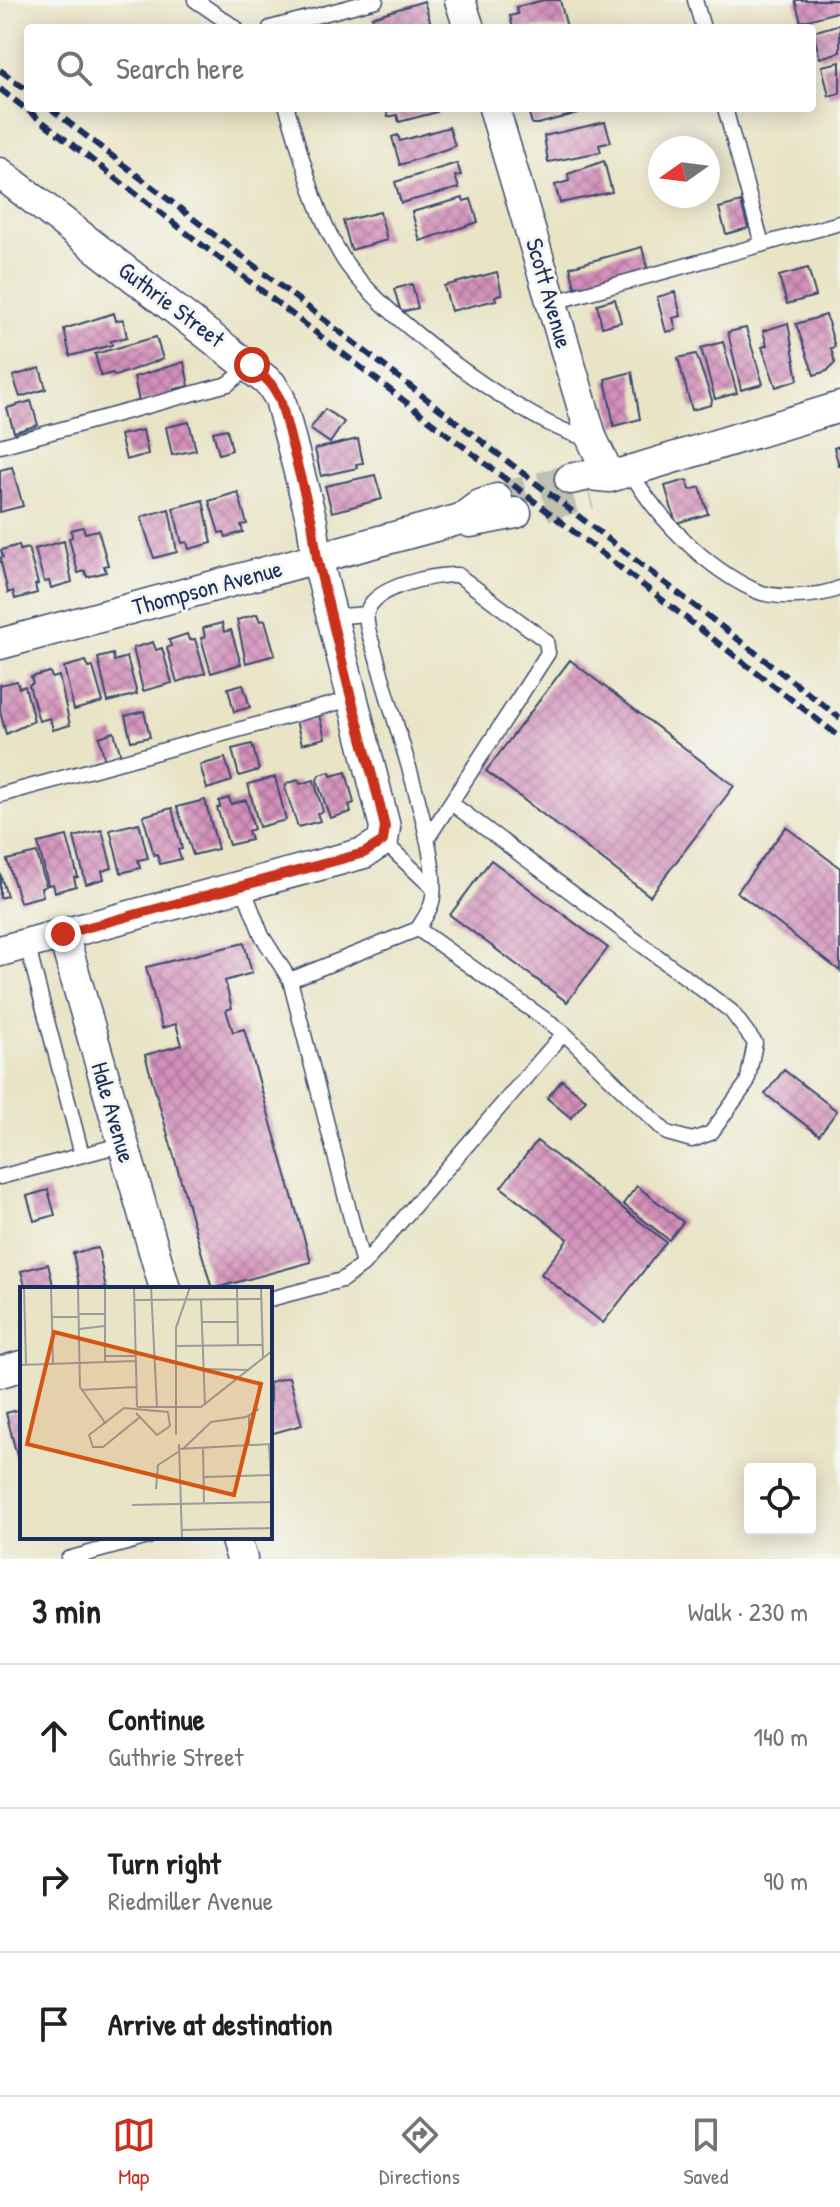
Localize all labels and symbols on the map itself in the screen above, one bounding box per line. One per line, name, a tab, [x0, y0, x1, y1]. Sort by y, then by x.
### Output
north arrow	[648, 136, 720, 208]
street label: Scott Avenue	[519, 234, 581, 352]
street label: Guthrie Street	[112, 254, 232, 355]
route start	[234, 347, 270, 383]
street label: Thompson Avenue	[129, 552, 286, 622]
route end	[45, 916, 81, 952]
street label: Hale Avenue	[84, 1058, 144, 1166]
inset map	[20, 1287, 272, 1539]

